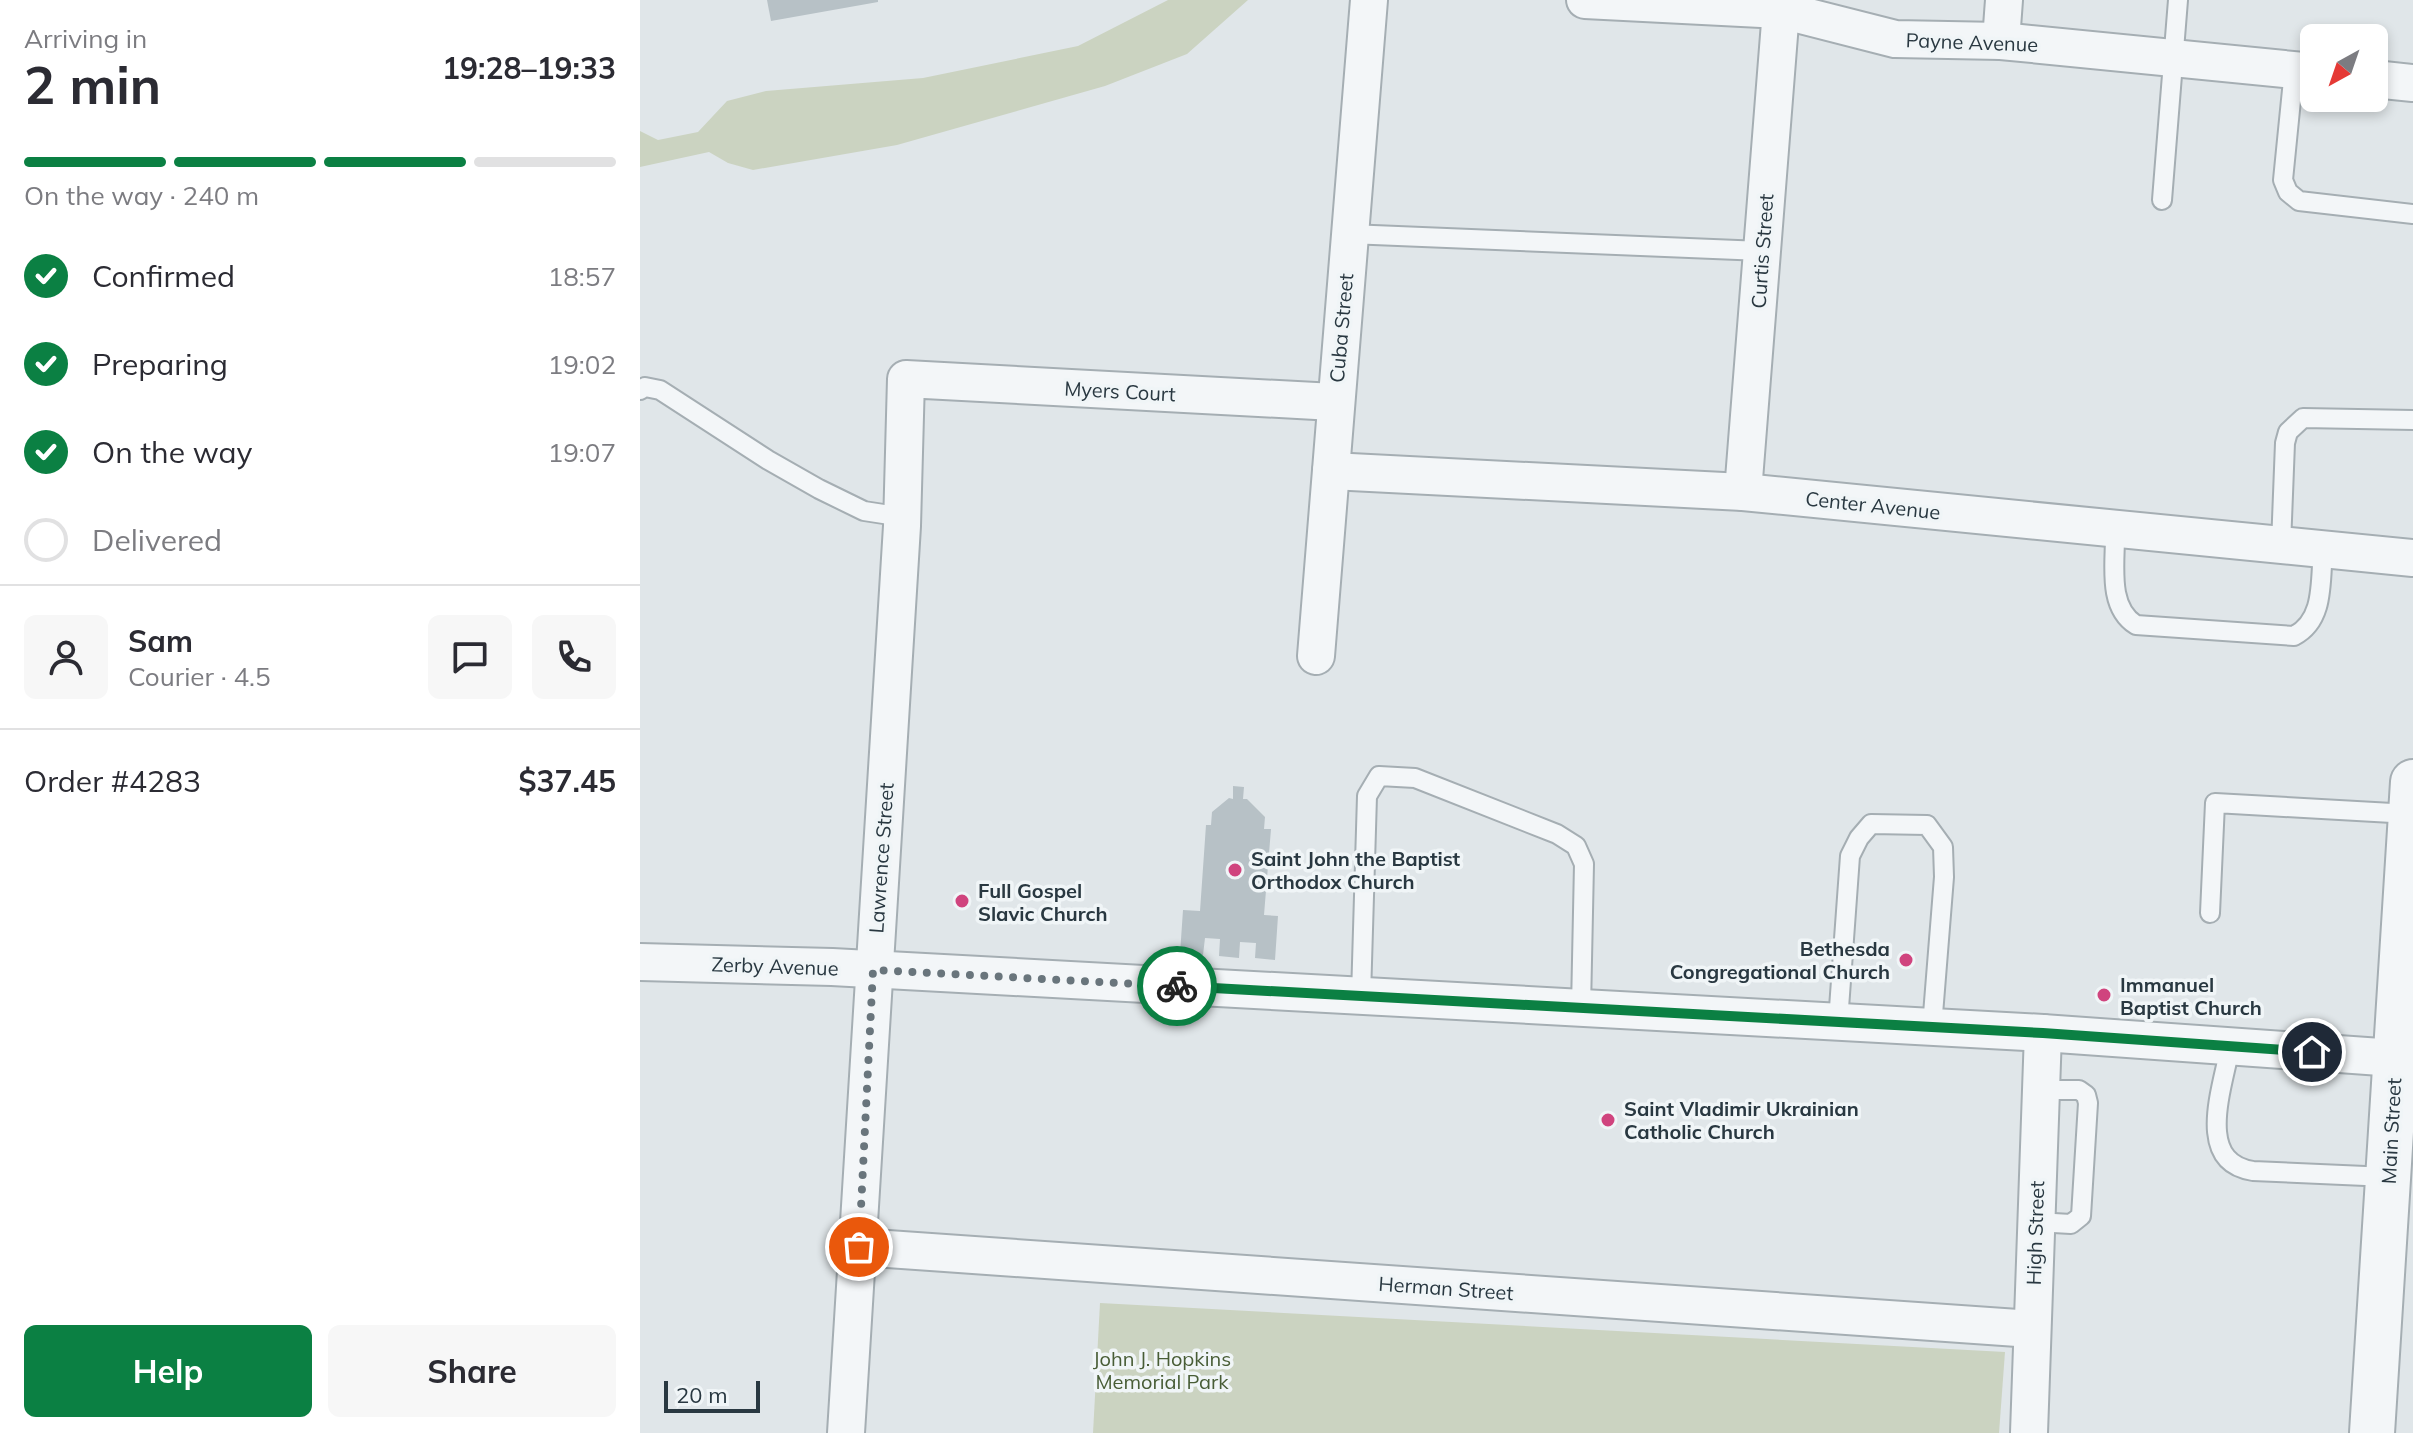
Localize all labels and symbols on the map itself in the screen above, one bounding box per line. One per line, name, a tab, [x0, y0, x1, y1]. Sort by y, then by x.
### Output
north arrow	[2300, 24, 2388, 112]
street label: Payne Avenue	[1905, 27, 2039, 57]
street label: Curtis Street	[1746, 193, 1778, 309]
street label: Cuba Street	[1324, 272, 1358, 384]
street label: Myers Court	[1064, 376, 1176, 406]
street label: Center Avenue	[1804, 485, 1942, 525]
street label: Lawrence Street	[863, 782, 899, 934]
place label: Saint John the Baptist Orthodox Church	[1251, 846, 1461, 894]
marker: Saint John the Baptist Orthodox Church	[1226, 861, 1244, 879]
place label: Full Gospel Slavic Church	[978, 878, 1108, 926]
marker: Full Gospel Slavic Church	[953, 892, 971, 910]
place label: Bethesda Congregational Church	[1670, 936, 1890, 984]
courier	[1137, 946, 1217, 1026]
street label: Zerby Avenue	[711, 951, 839, 981]
marker: Bethesda Congregational Church	[1897, 951, 1915, 969]
place label: Immanuel Baptist Church	[2120, 972, 2262, 1020]
marker: Immanuel Baptist Church	[2095, 986, 2113, 1004]
pin	[2278, 1018, 2346, 1086]
street label: Main Street	[2376, 1077, 2406, 1185]
place label: Saint Vladimir Ukrainian Catholic Church	[1624, 1096, 1859, 1144]
marker: Saint Vladimir Ukrainian Catholic Church	[1599, 1111, 1617, 1129]
street label: High Street	[2021, 1180, 2049, 1286]
pin	[825, 1213, 893, 1281]
street label: Herman Street	[1378, 1271, 1514, 1305]
park label: John J. Hopkins Memorial Park	[1093, 1346, 1231, 1394]
scale bar	[664, 1377, 760, 1413]

